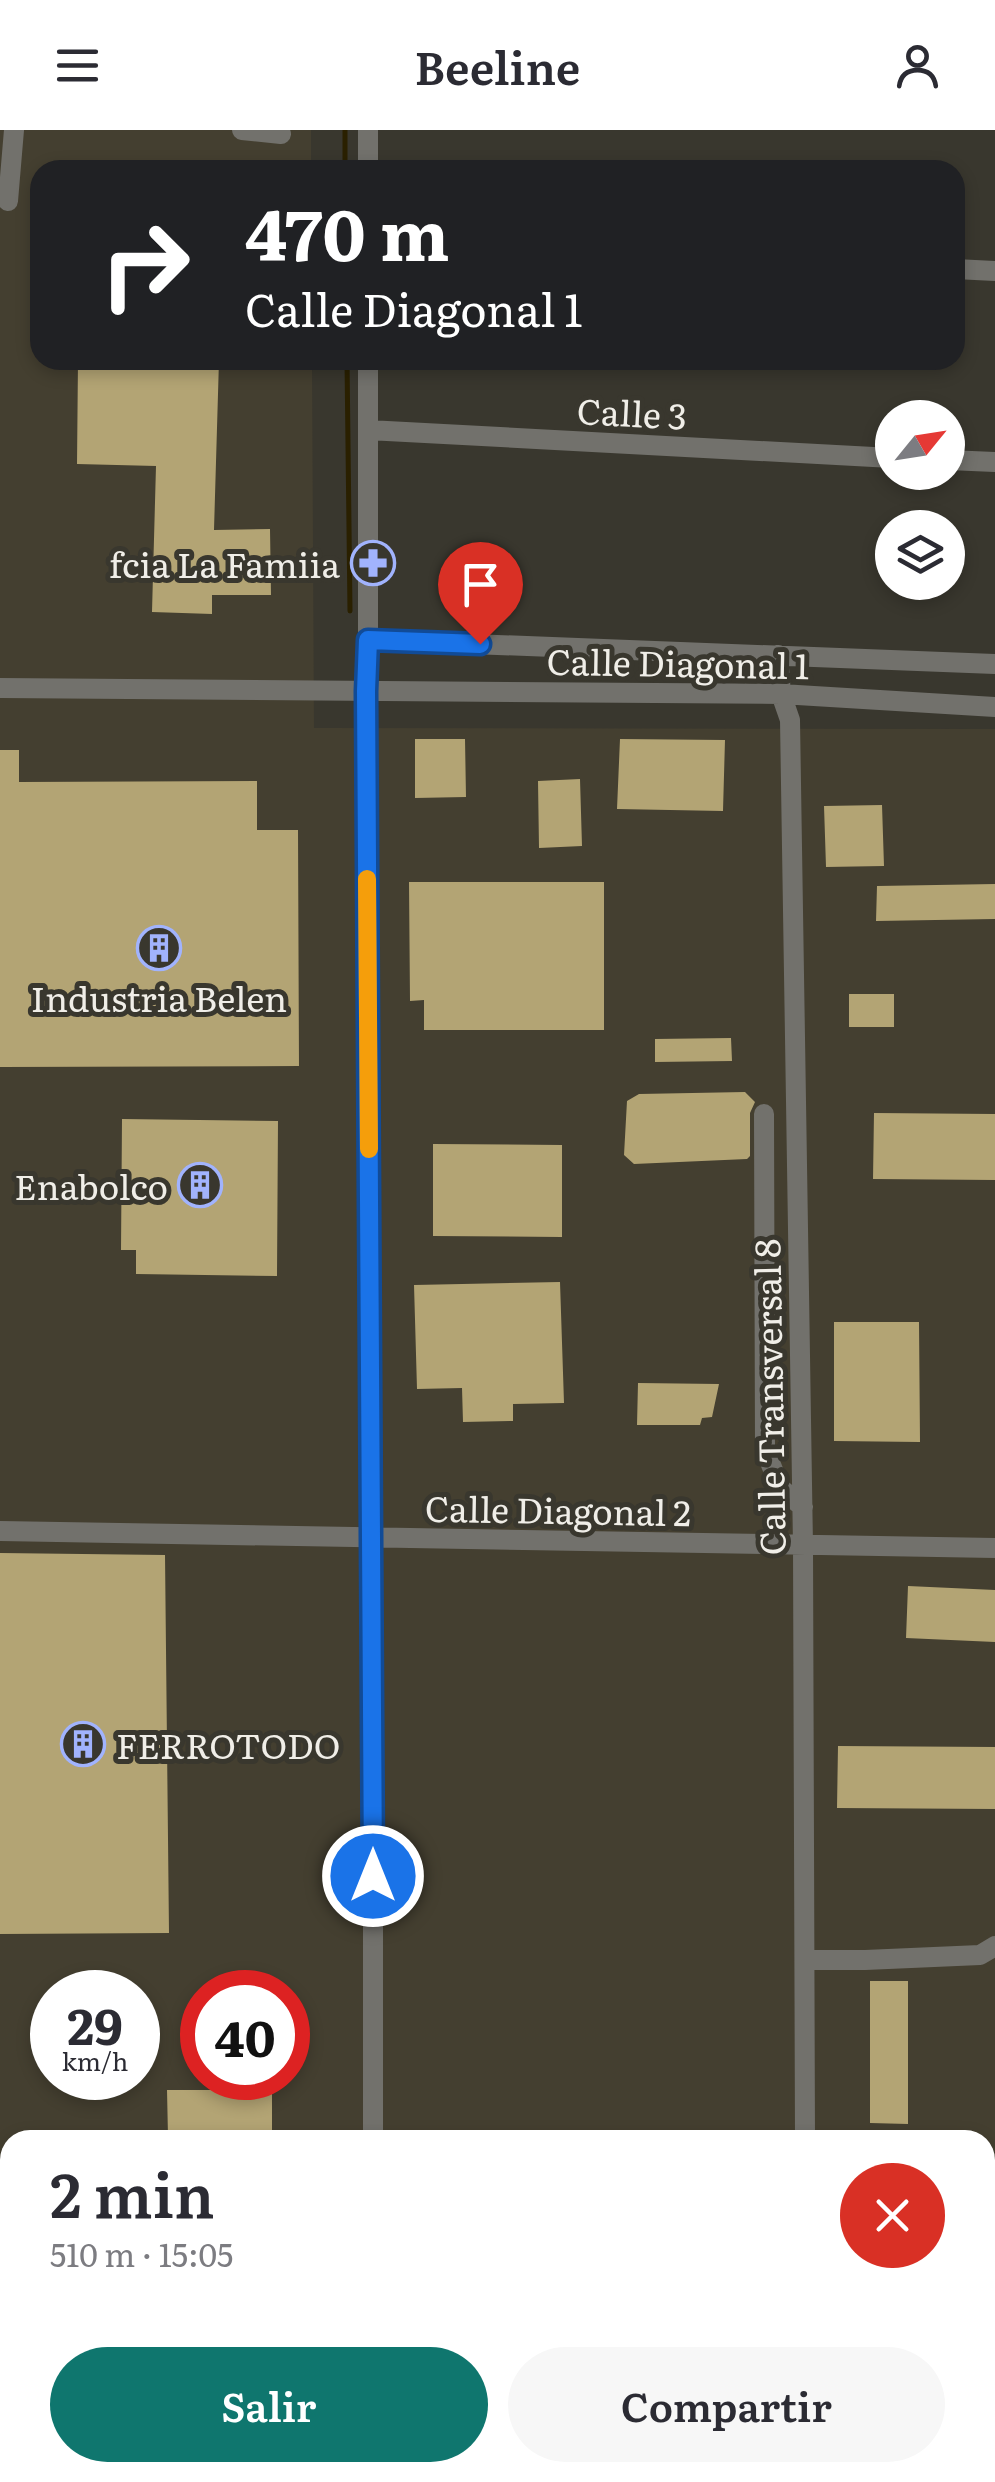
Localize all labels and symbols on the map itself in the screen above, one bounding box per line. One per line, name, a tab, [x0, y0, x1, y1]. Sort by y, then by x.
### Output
street label: Calle 3	[576, 383, 688, 441]
north arrow	[875, 400, 965, 490]
place label: fcia La Famiia	[109, 537, 340, 589]
pharmacy icon: fcia La Famiia	[350, 540, 396, 586]
pin	[438, 542, 523, 645]
street label: Calle Diagonal 1	[546, 634, 810, 690]
building icon: Industria Belen	[136, 925, 182, 971]
place label: Industria Belen	[31, 971, 287, 1023]
place label: Enabolco	[14, 1159, 168, 1211]
building icon: Enabolco	[177, 1162, 223, 1208]
street label: Calle Transversal 8	[739, 1238, 797, 1556]
street label: Calle Diagonal 2	[425, 1481, 691, 1537]
place label: FERROTODO	[116, 1718, 340, 1770]
building icon: FERROTODO	[60, 1721, 106, 1767]
position arrow	[321, 1824, 425, 1928]
speed limit sign: 40	[180, 1970, 310, 2100]

